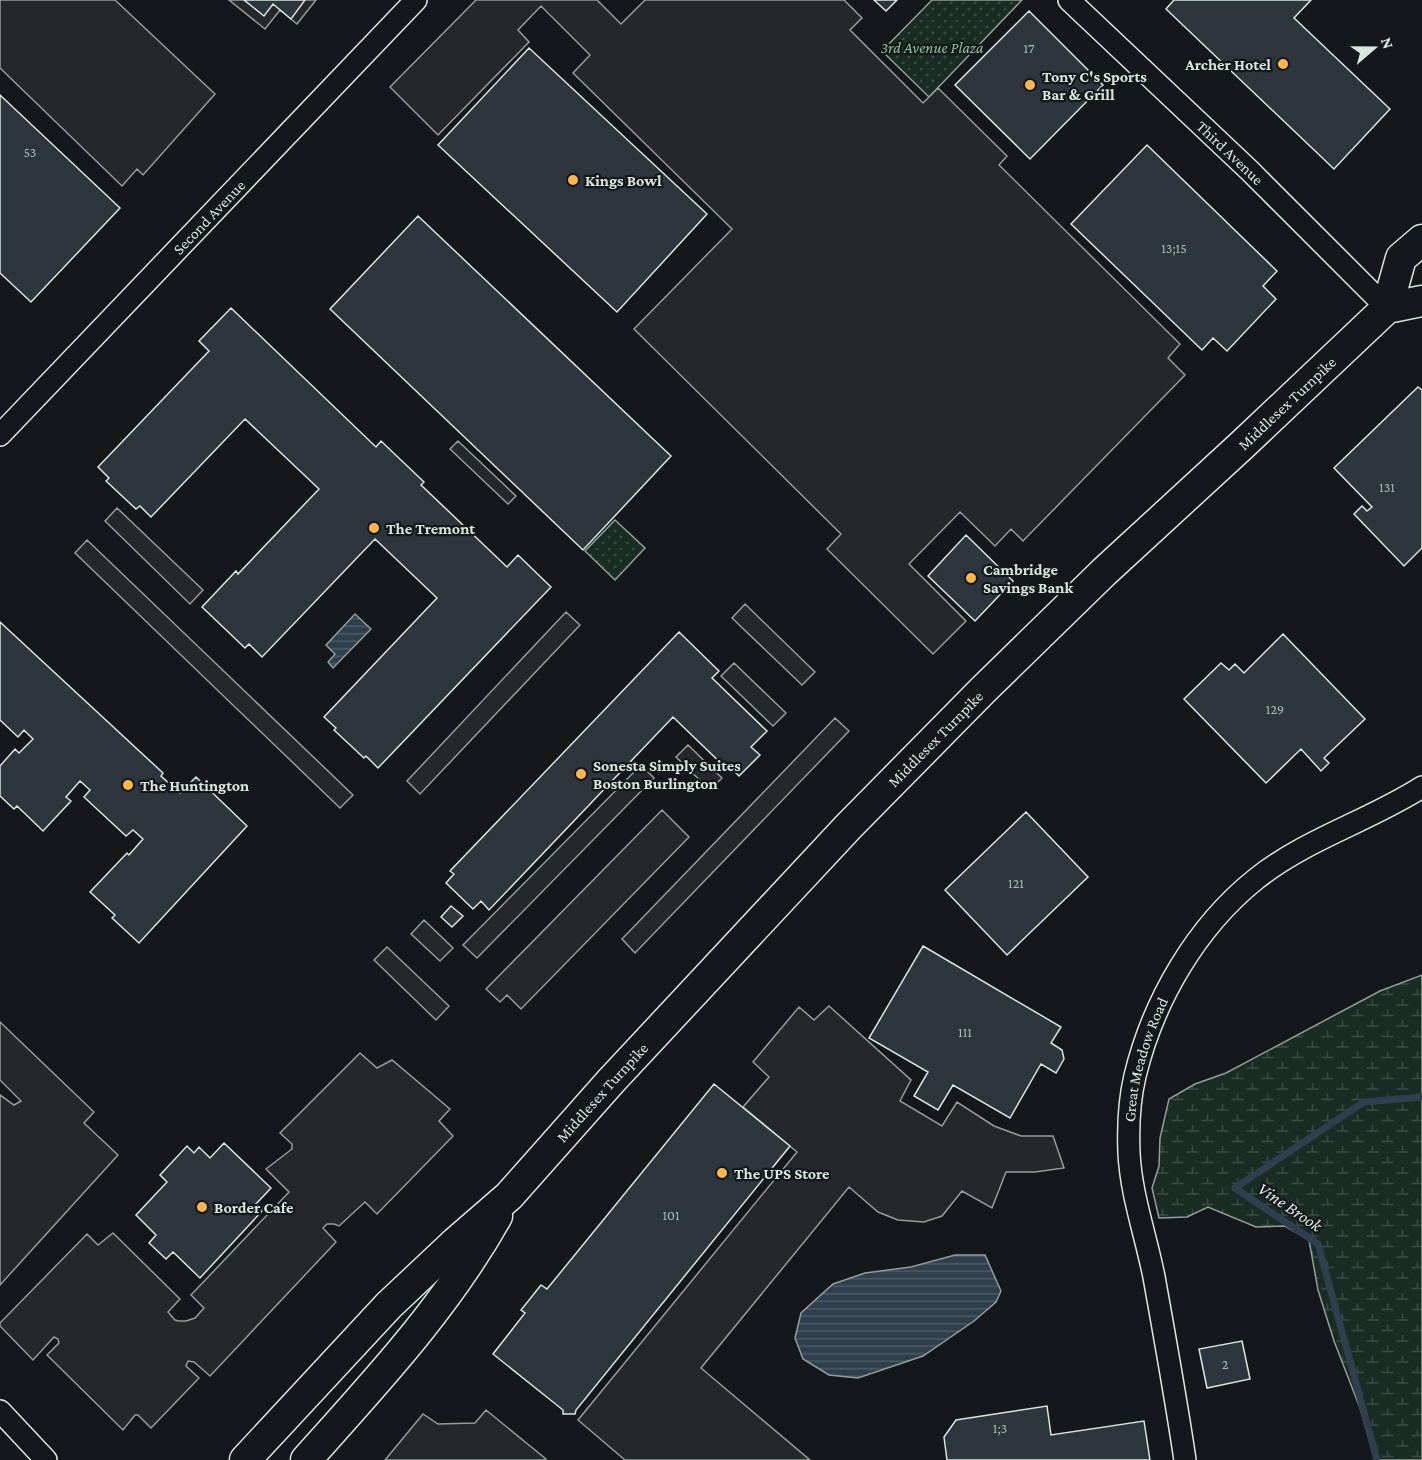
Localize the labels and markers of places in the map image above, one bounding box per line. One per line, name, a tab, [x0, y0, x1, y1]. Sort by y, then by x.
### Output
place label: Archer Hotel	[1184, 56, 1271, 73]
marker: Archer Hotel	[1276, 57, 1290, 71]
place label: Tony C's Sports Bar & Grill	[1042, 68, 1147, 103]
marker: Tony C's Sports Bar & Grill	[1023, 78, 1037, 92]
place label: Kings Bowl	[585, 172, 662, 189]
marker: Kings Bowl	[566, 173, 580, 187]
place label: The Tremont	[386, 520, 475, 537]
marker: The Tremont	[367, 521, 381, 535]
place label: Cambridge Savings Bank	[983, 561, 1073, 596]
marker: Cambridge Savings Bank	[964, 571, 978, 585]
place label: Sonesta Simply Suites Boston Burlington	[593, 757, 741, 792]
marker: Sonesta Simply Suites Boston Burlington	[574, 767, 588, 781]
place label: The Huntington	[140, 777, 249, 794]
marker: The Huntington	[121, 778, 135, 792]
place label: The UPS Store	[734, 1165, 830, 1182]
marker: The UPS Store	[715, 1166, 729, 1180]
place label: Border Cafe	[214, 1199, 294, 1216]
marker: Border Cafe	[195, 1200, 209, 1214]

